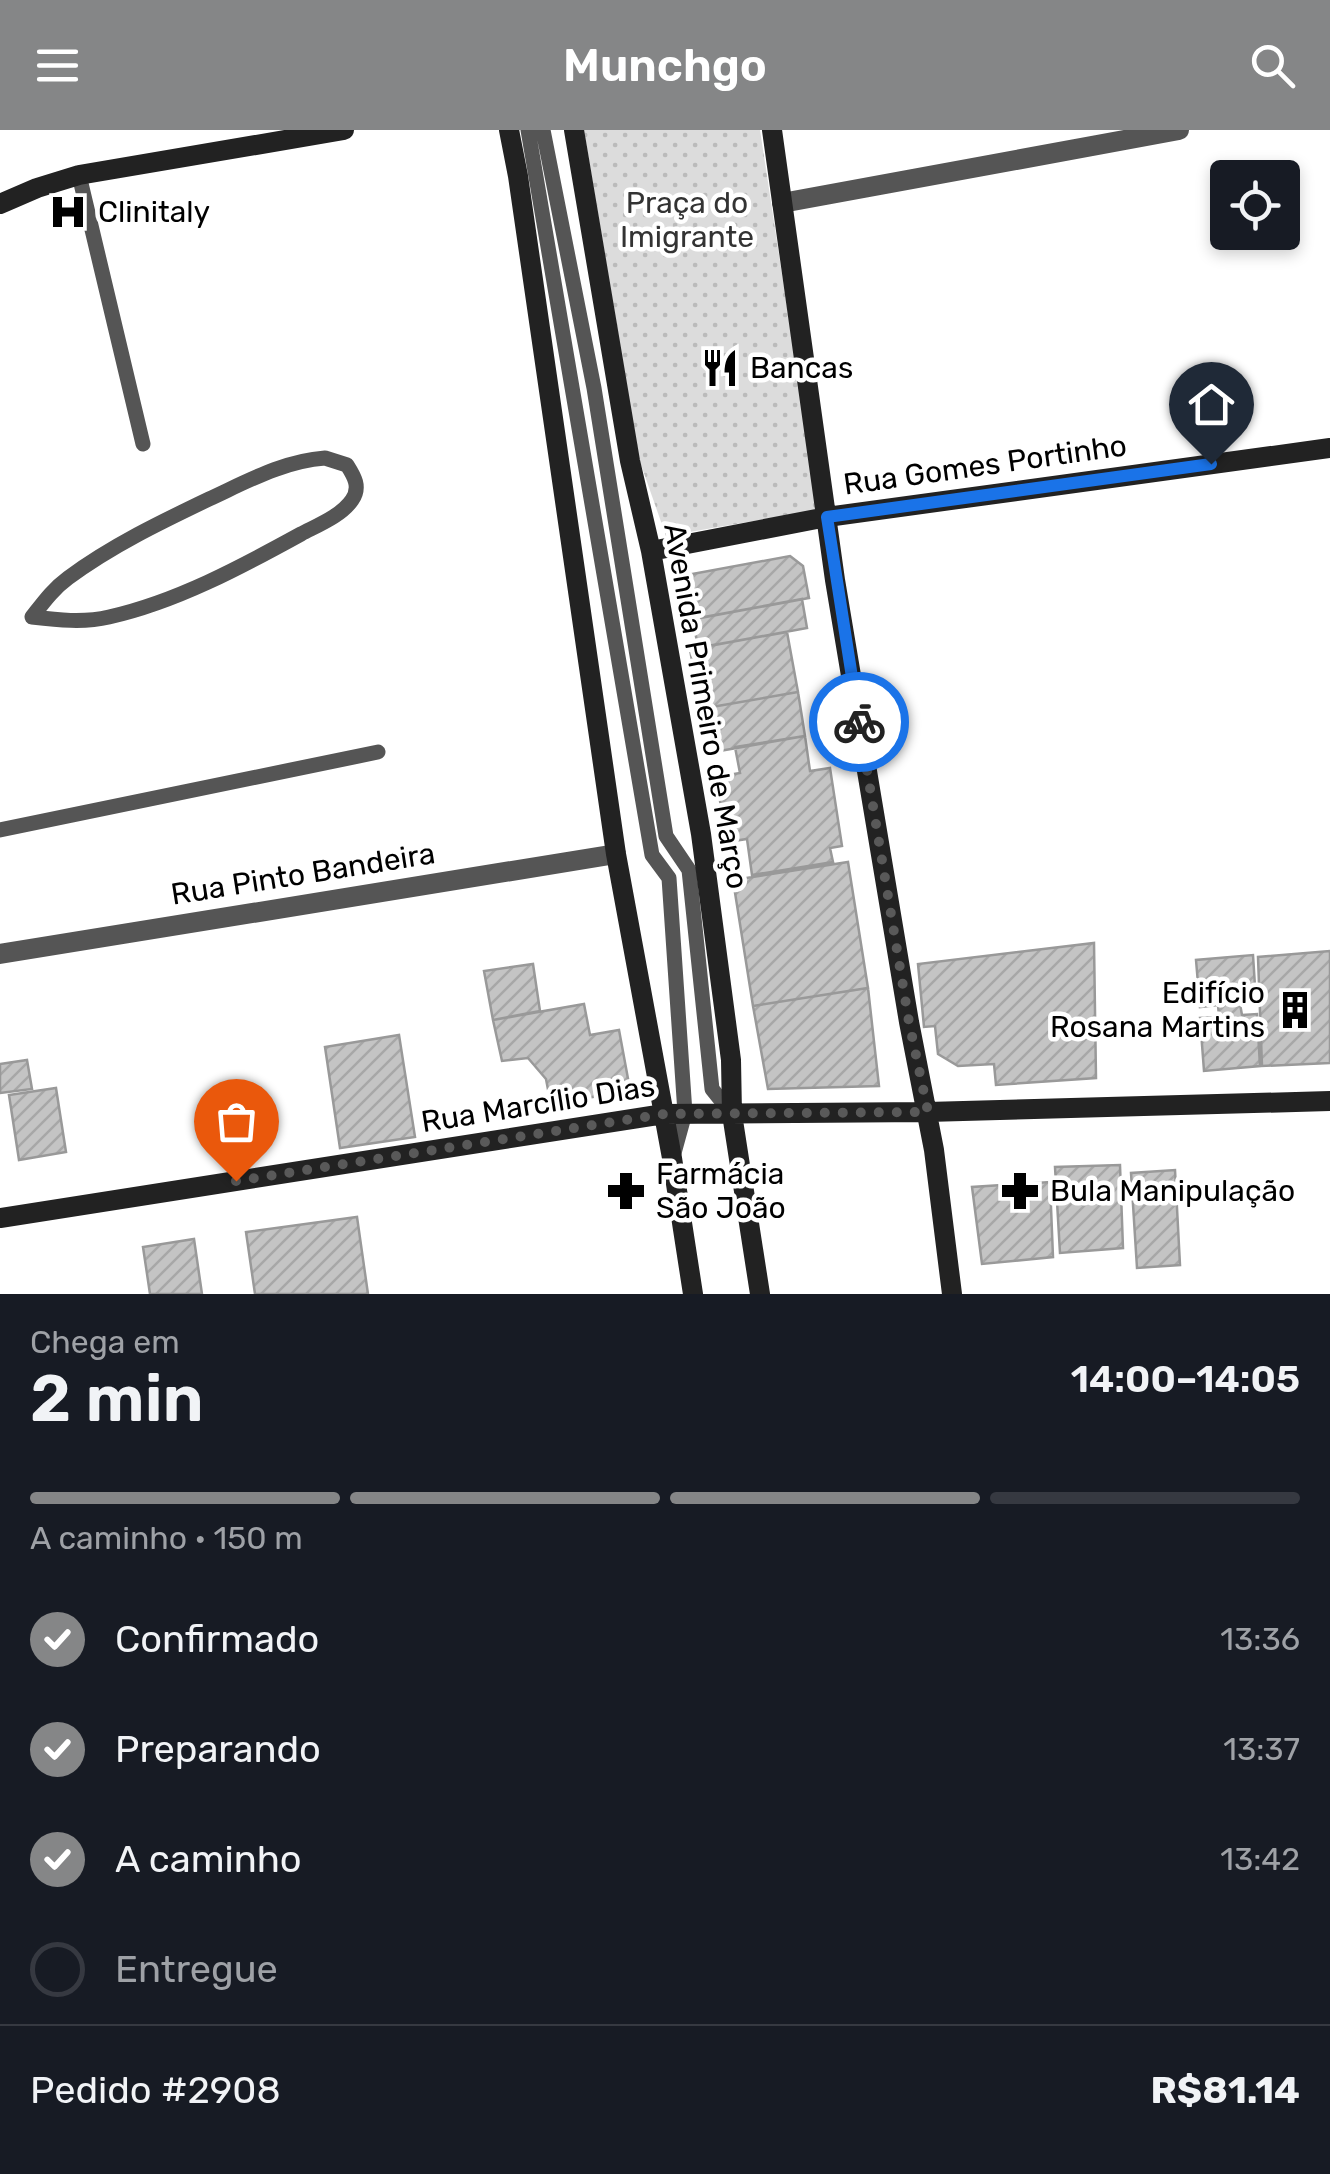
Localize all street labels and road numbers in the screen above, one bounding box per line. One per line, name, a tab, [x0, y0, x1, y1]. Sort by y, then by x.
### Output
street label: Rua Gomes Portinho	[841, 427, 1129, 503]
street label: Avenida Primeiro de Março	[656, 520, 756, 892]
street label: Rua Pinto Bandeira	[168, 835, 438, 913]
street label: Rua Marcílio Dias	[419, 1068, 657, 1140]

